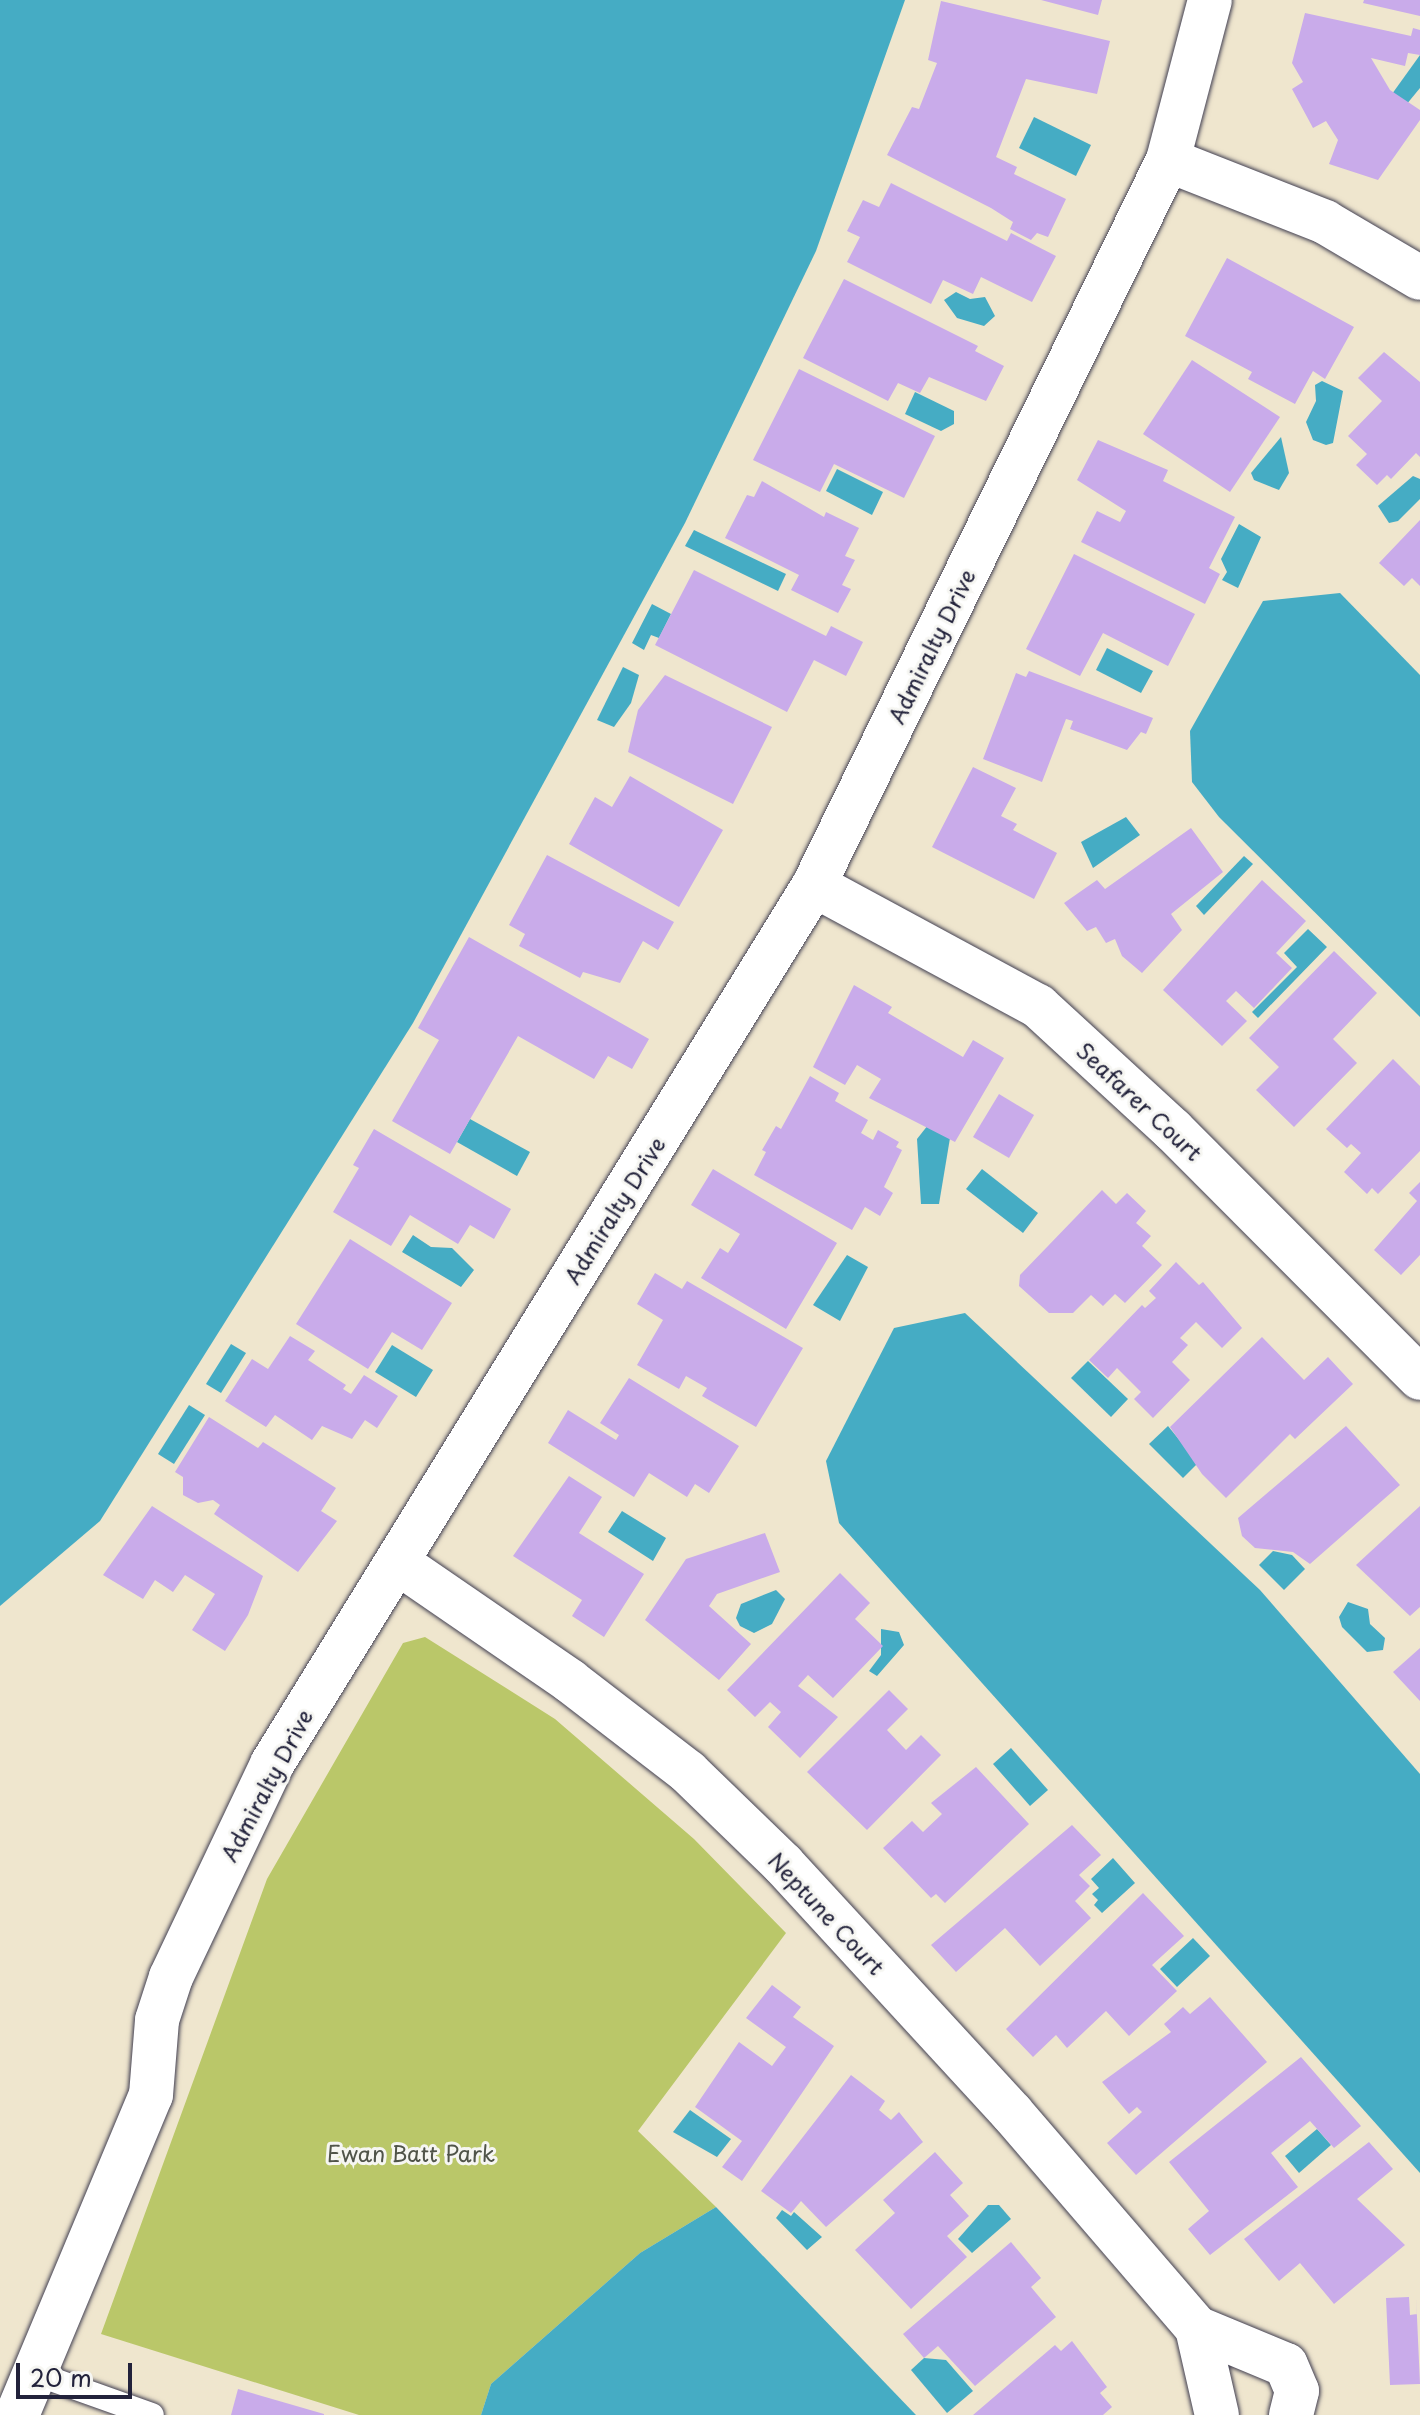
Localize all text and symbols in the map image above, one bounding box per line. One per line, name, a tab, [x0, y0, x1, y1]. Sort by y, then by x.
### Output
street label: Admiralty Drive	[882, 564, 980, 728]
street label: Seafarer Court	[1072, 1037, 1208, 1165]
street label: Admiralty Drive	[558, 1131, 670, 1289]
street label: Admiralty Drive	[215, 1704, 317, 1866]
street label: Neptune Court	[764, 1847, 890, 1979]
park label: Ewan Batt Park	[327, 2140, 495, 2166]
scale bar	[20, 2347, 136, 2397]
text: 20 m	[30, 2359, 92, 2395]

